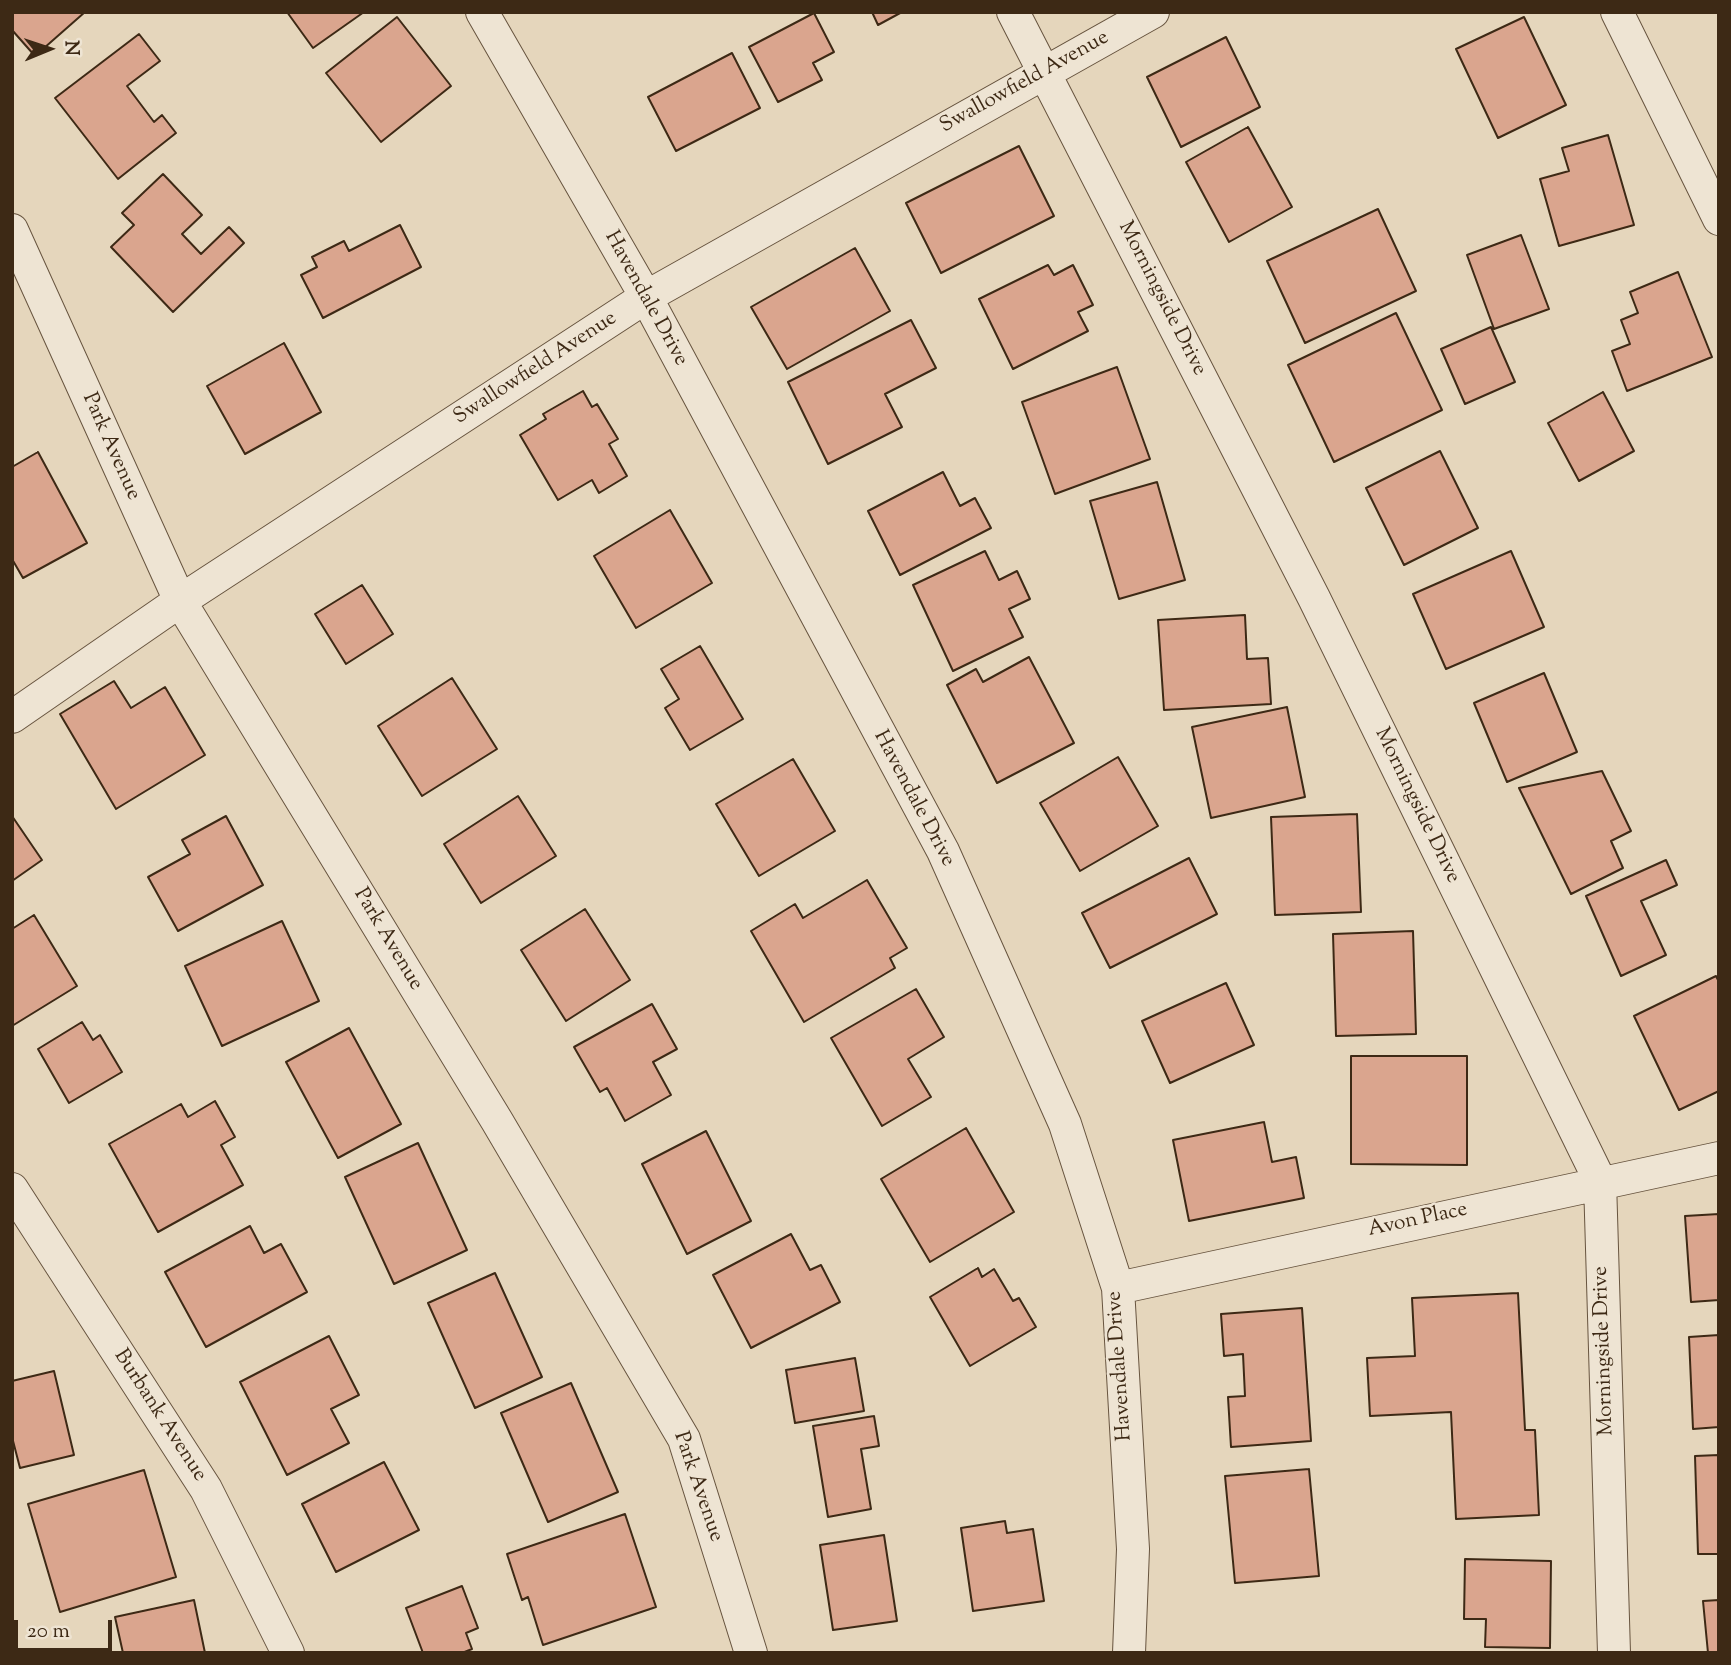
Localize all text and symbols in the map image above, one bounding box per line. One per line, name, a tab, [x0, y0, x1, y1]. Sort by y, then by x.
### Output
north arrow	[14, 14, 84, 84]
street label: Swallowfield Avenue	[936, 26, 1114, 140]
text: N	[57, 40, 84, 56]
street label: Morningside Drive	[1111, 218, 1211, 380]
street label: Havendale Drive	[598, 227, 692, 371]
street label: Swallowfield Avenue	[450, 307, 622, 431]
street label: Park Avenue	[75, 389, 145, 505]
street label: Morningside Drive	[1367, 724, 1465, 888]
street label: Havendale Drive	[867, 727, 959, 871]
street label: Park Avenue	[347, 884, 427, 996]
street label: Avon Place	[1366, 1198, 1470, 1244]
street label: Morningside Drive	[1589, 1266, 1621, 1436]
street label: Havendale Drive	[1103, 1290, 1139, 1442]
street label: Burbank Avenue	[107, 1345, 211, 1487]
street label: Park Avenue	[666, 1429, 728, 1545]
scale bar	[18, 1606, 116, 1650]
text: 20 m	[27, 1617, 70, 1647]

